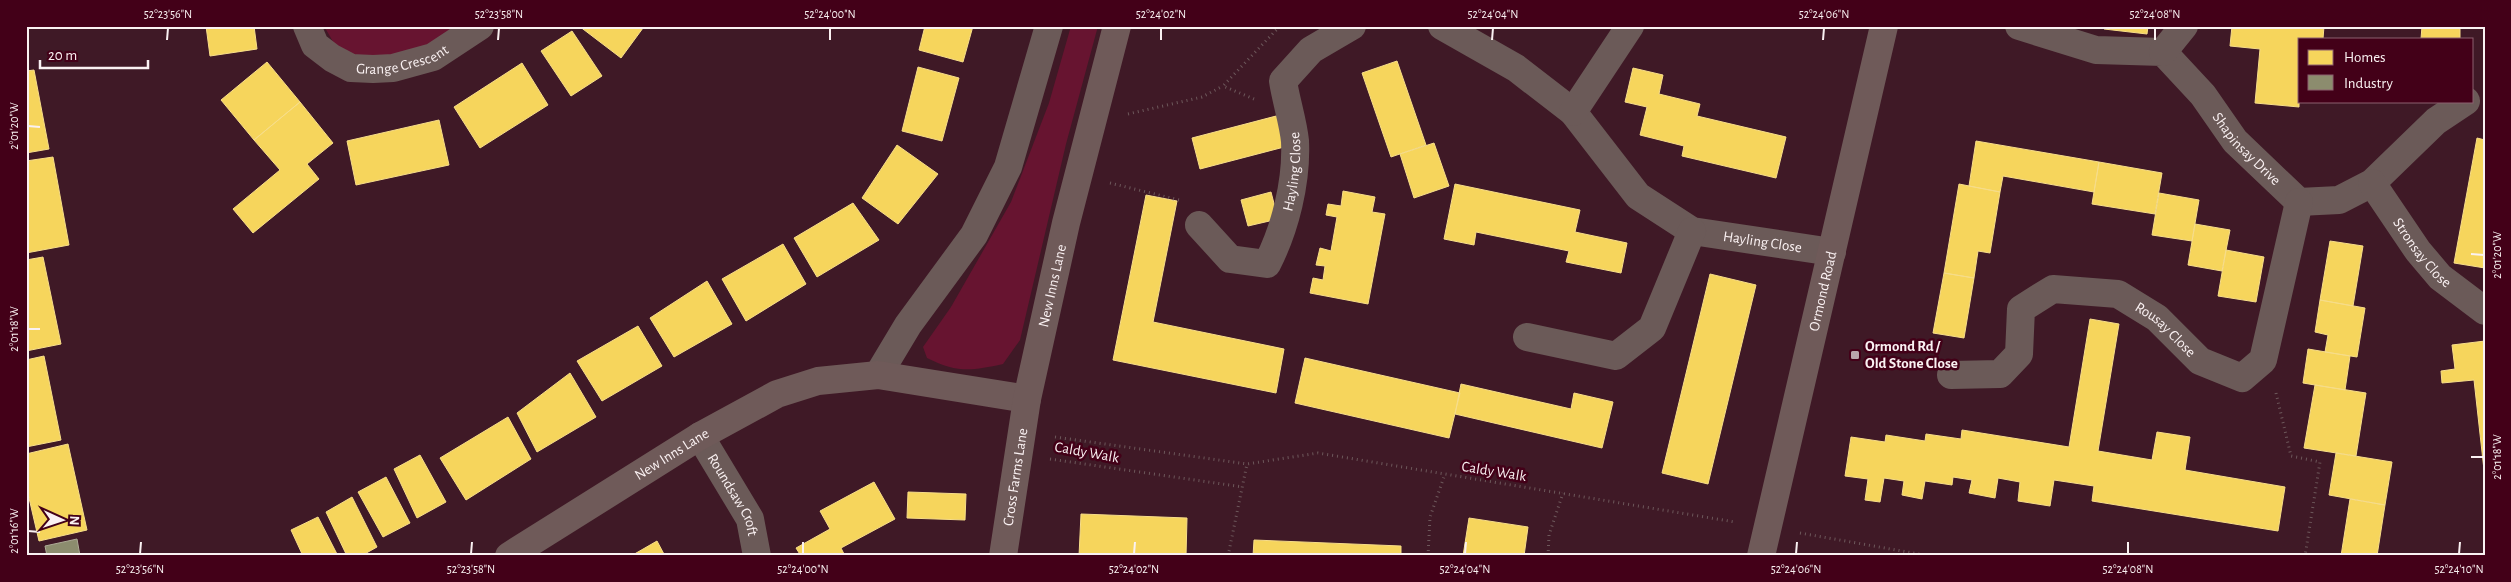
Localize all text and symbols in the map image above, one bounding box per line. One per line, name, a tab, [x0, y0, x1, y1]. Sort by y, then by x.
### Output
text: 52°23'56"N	[144, 8, 192, 20]
text: 52°23'58"N	[475, 8, 523, 20]
text: 52°24'00"N	[804, 8, 856, 20]
text: 52°24'02"N	[1136, 8, 1186, 20]
text: 52°24'04"N	[1468, 8, 1518, 20]
text: 52°24'06"N	[1799, 8, 1849, 20]
text: 52°24'08"N	[2130, 8, 2180, 20]
scale bar	[40, 38, 148, 70]
legend	[2298, 38, 2474, 102]
street label: Grange Crescent	[356, 42, 451, 77]
text: 20 m	[48, 48, 77, 63]
text: Homes	[2344, 50, 2386, 65]
text: Industry	[2344, 76, 2393, 91]
text: 2°01'20"W	[8, 102, 20, 150]
street label: Shapinsay Drive	[2210, 110, 2283, 188]
street label: Hayling Close	[1280, 131, 1303, 213]
street label: Stronsay Close	[2390, 215, 2454, 291]
street label: Hayling Close	[1722, 229, 1803, 255]
text: 2°01'20"W	[2491, 231, 2503, 279]
street label: New Inns Lane	[1036, 243, 1069, 329]
street label: Ormond Road	[1806, 250, 1840, 333]
street label: Rousay Close	[2132, 299, 2198, 360]
text: 2°01'18"W	[8, 306, 20, 352]
place label: Ormond Rd / Old Stone Close	[1865, 339, 1958, 371]
marker: Ormond Rd / Old Stone Close	[1849, 349, 1861, 361]
street label: New Inns Lane	[632, 426, 712, 483]
street label: Cross Farms Lane	[1001, 427, 1030, 527]
text: 2°01'18"W	[2491, 434, 2503, 480]
street label: Caldy Walk	[1054, 439, 1120, 466]
street label: Roundsaw Croft	[704, 451, 760, 538]
street label: Caldy Walk	[1461, 459, 1527, 484]
north arrow	[38, 494, 88, 544]
text: 2°01'16"W	[8, 508, 20, 554]
text: N	[67, 515, 81, 526]
text: 52°23'56"N	[116, 563, 164, 575]
text: 52°23'58"N	[447, 563, 495, 575]
text: 52°24'00"N	[777, 563, 829, 575]
text: 52°24'02"N	[1109, 563, 1159, 575]
text: 52°24'04"N	[1440, 563, 1490, 575]
text: 52°24'06"N	[1771, 563, 1821, 575]
text: 52°24'08"N	[2103, 563, 2153, 575]
text: 52°24'10"N	[2434, 563, 2484, 575]

